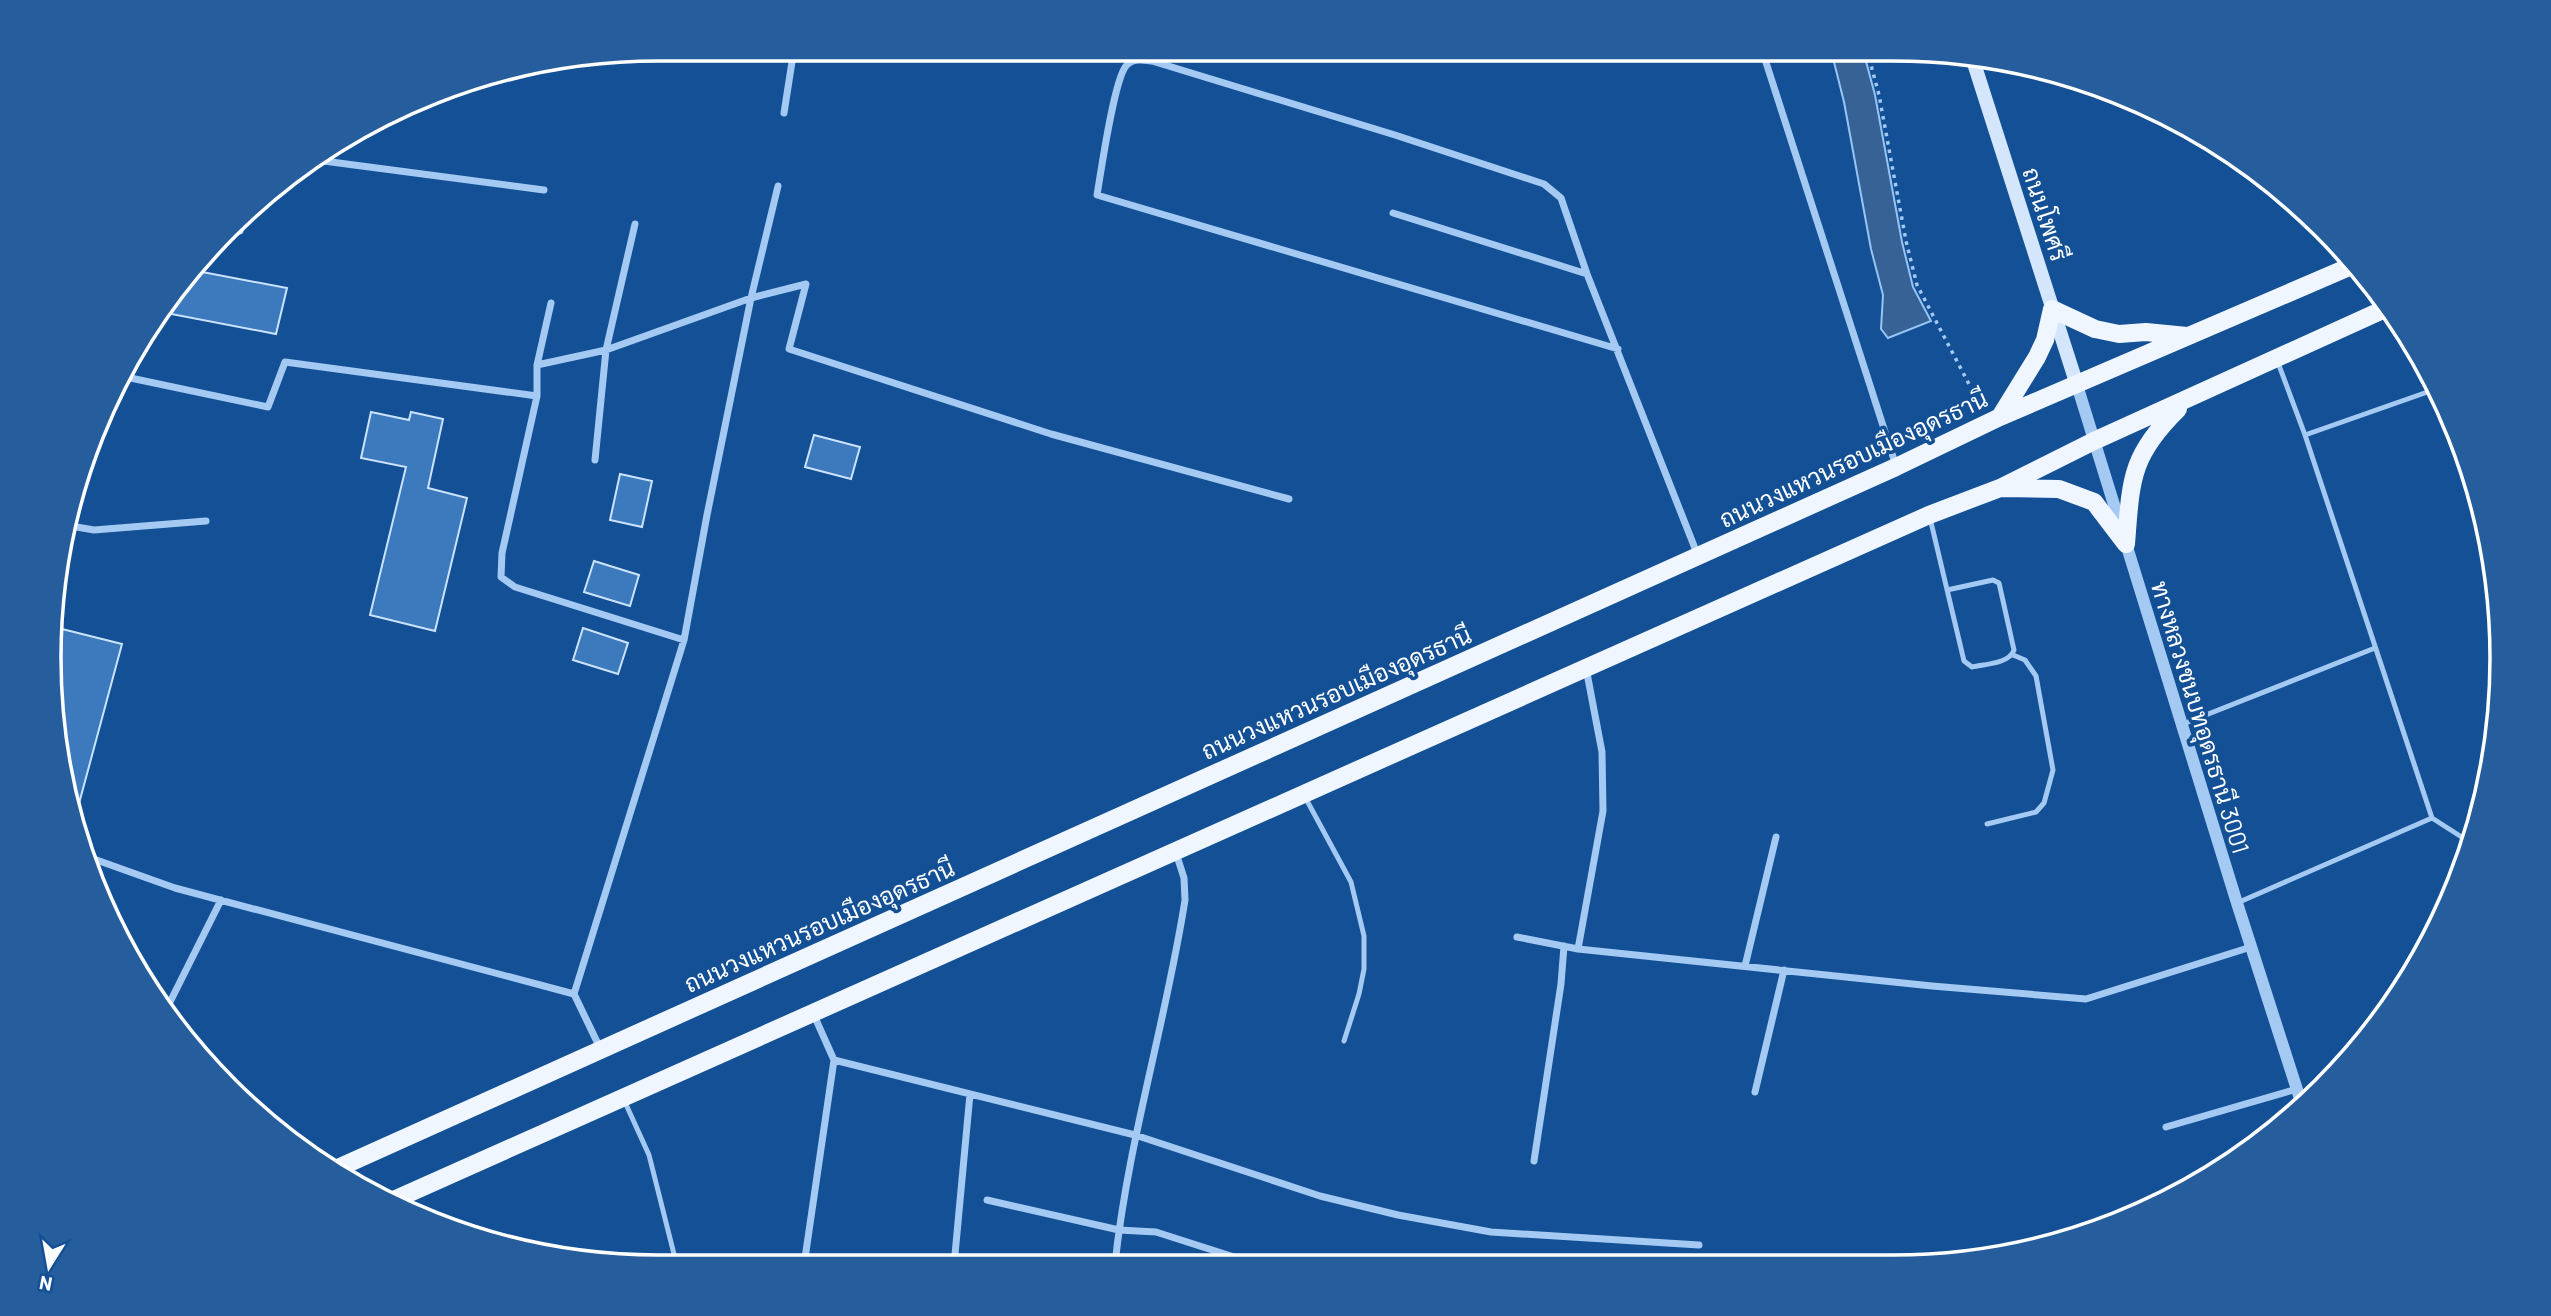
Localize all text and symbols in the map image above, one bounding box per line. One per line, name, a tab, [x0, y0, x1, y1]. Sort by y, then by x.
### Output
street label: ถนนโพศรี	[2017, 163, 2075, 265]
street label: ถนนวงแหวนรอบเมืองอุดรธานี	[1714, 383, 1993, 536]
street label: ทางหลวงชนบทอุดรธานี 3001	[2143, 577, 2256, 858]
street label: ถนนวงแหวนรอบเมืองอุดรธานี	[1196, 619, 1477, 768]
street label: ถนนวงแหวนรอบเมืองอุดรธานี	[679, 852, 960, 1001]
north arrow	[14, 1232, 84, 1302]
text: N	[37, 1272, 54, 1297]

